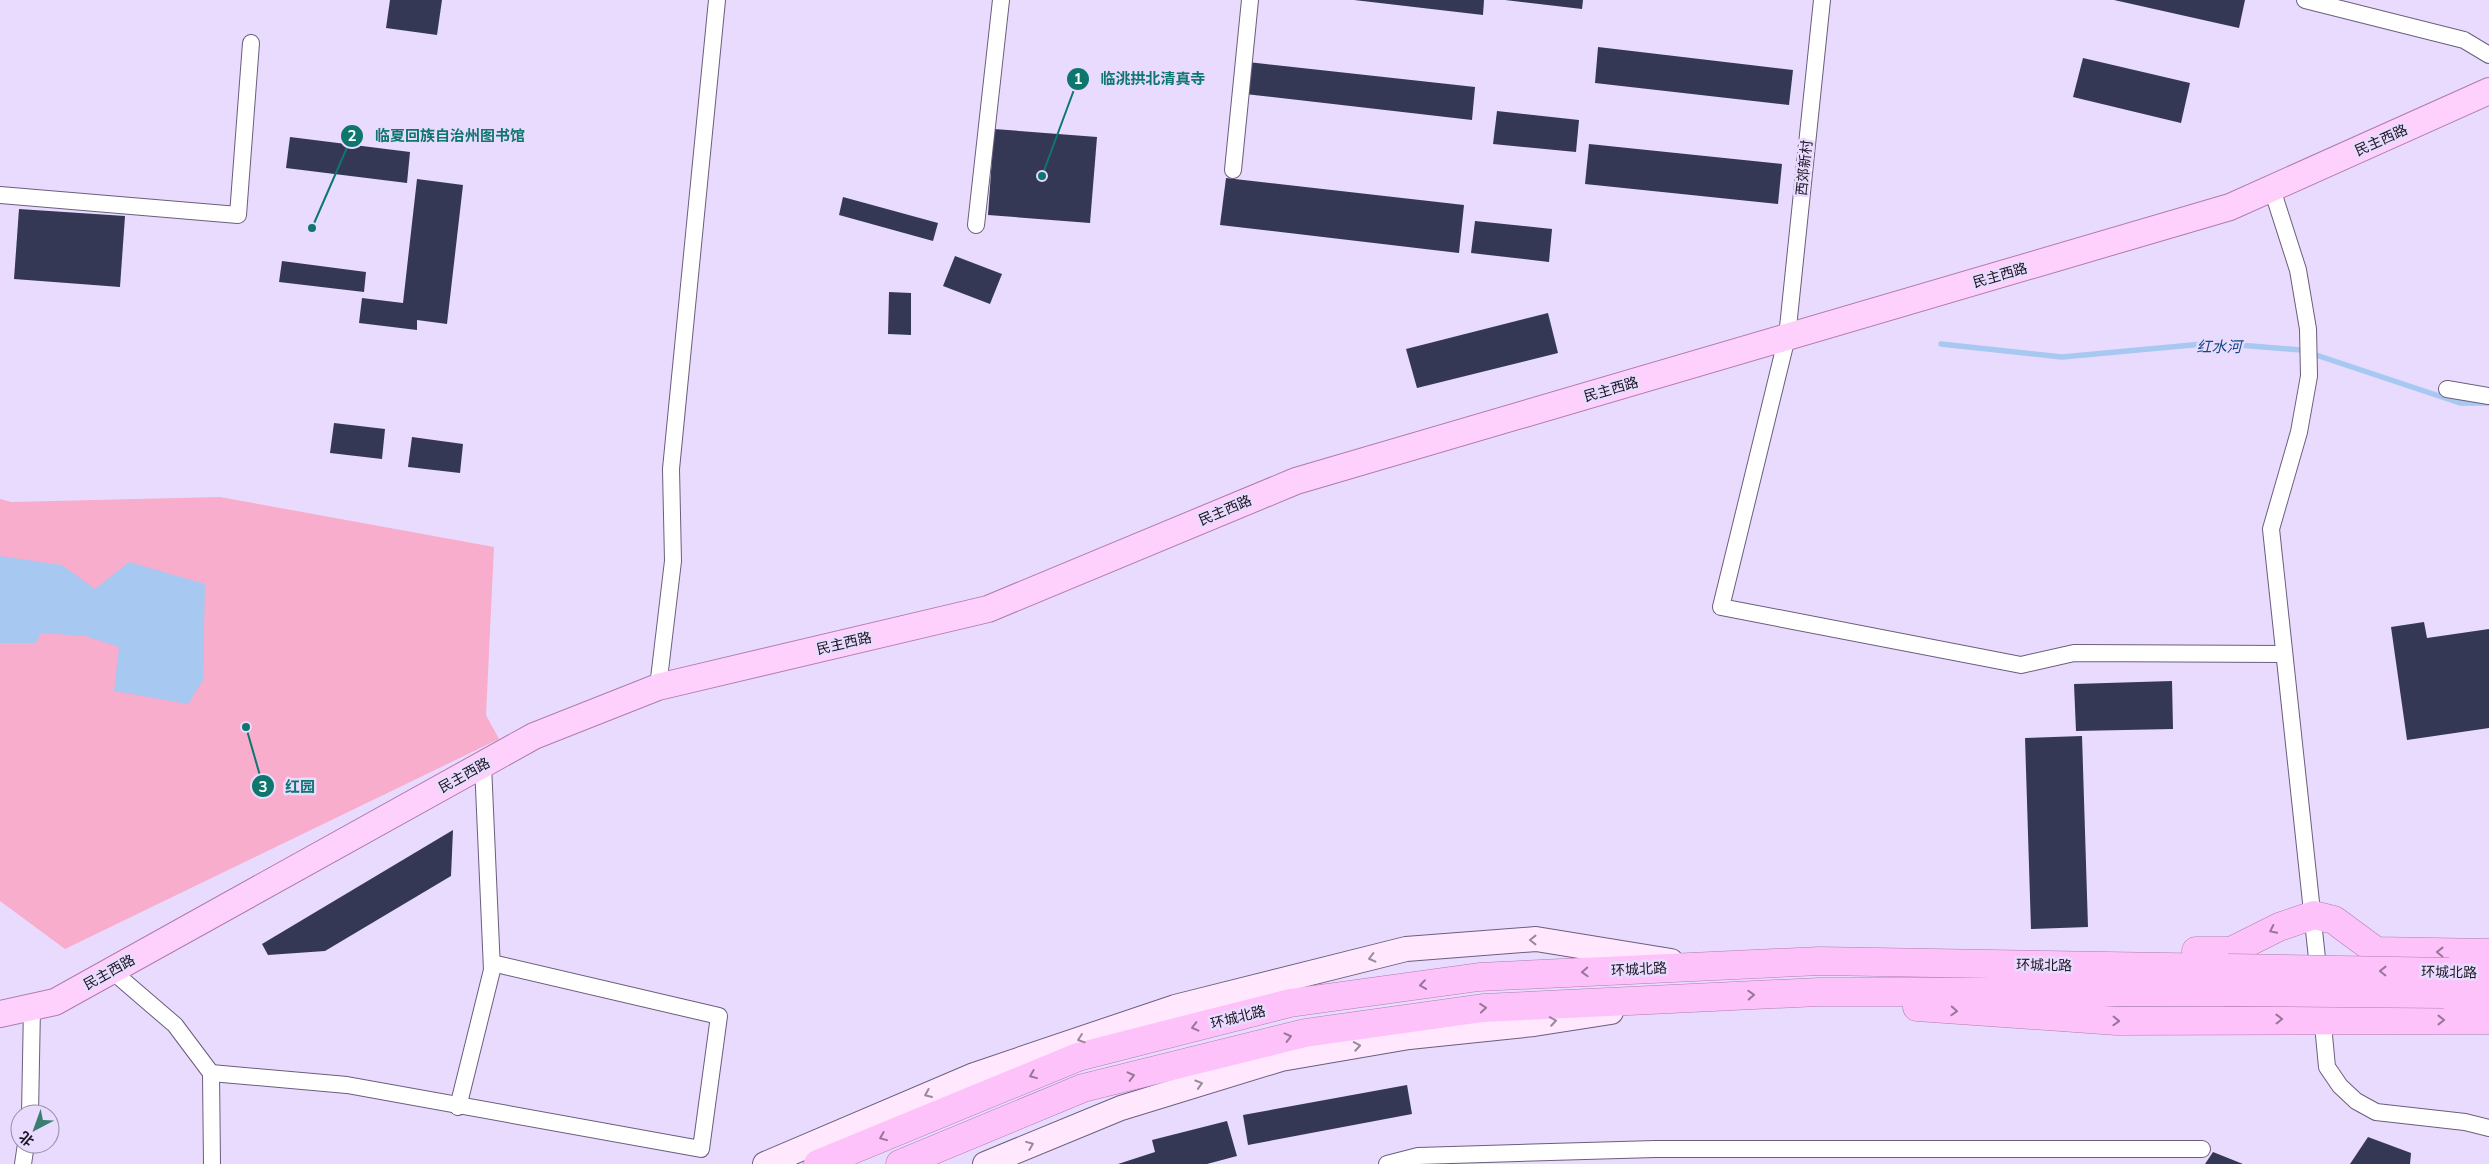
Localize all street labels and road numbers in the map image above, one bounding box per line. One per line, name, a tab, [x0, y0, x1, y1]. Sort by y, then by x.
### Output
street label: 民主西路	[2352, 120, 2410, 160]
street label: 西郊新村	[1792, 139, 1816, 197]
street label: 民主西路	[1971, 259, 2029, 291]
street label: 民主西路	[1582, 373, 1640, 405]
street label: 民主西路	[1196, 491, 1254, 529]
street label: 民主西路	[815, 628, 873, 658]
street label: 民主西路	[435, 754, 493, 796]
street label: 民主西路	[80, 951, 138, 993]
street label: 环城北路	[2016, 956, 2072, 974]
street label: 环城北路	[1611, 959, 1667, 979]
street label: 环城北路	[2421, 963, 2477, 981]
street label: 环城北路	[1209, 1001, 1267, 1033]

